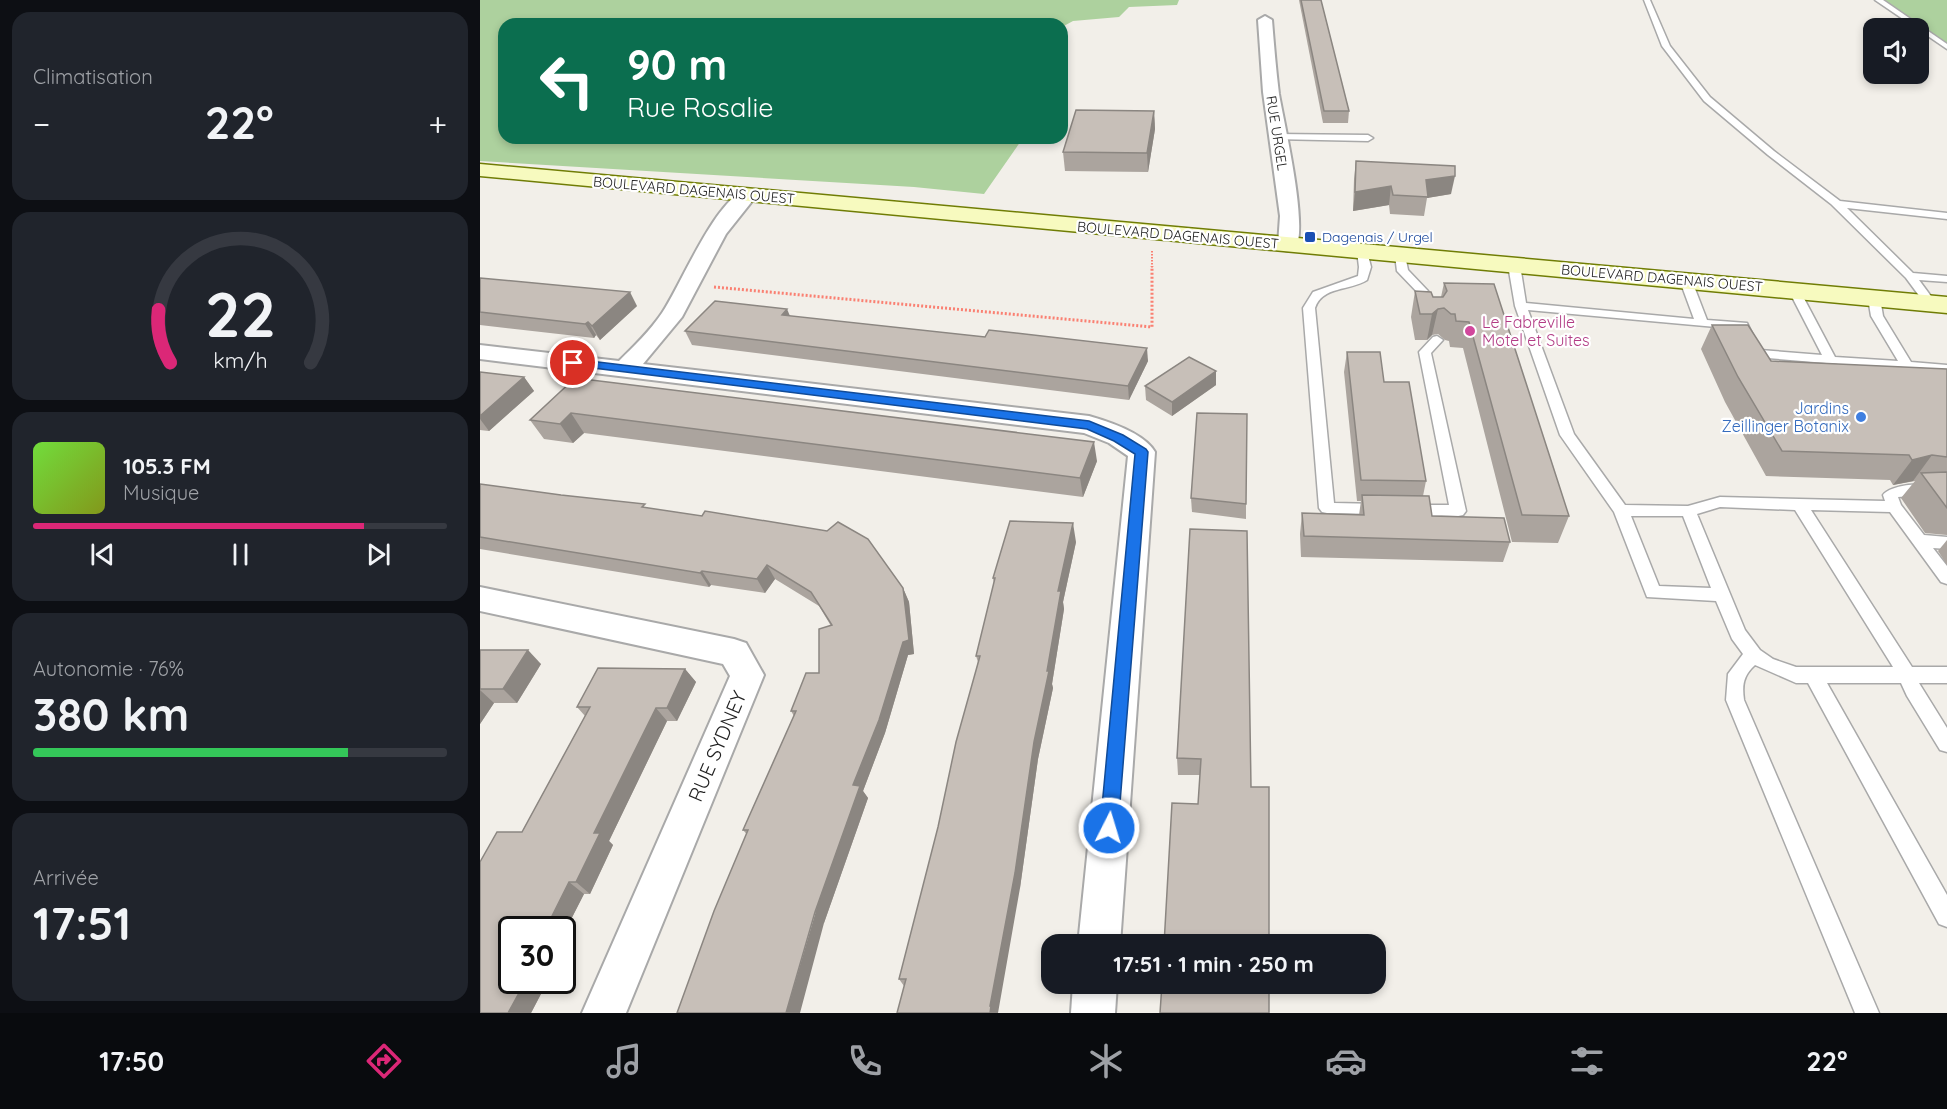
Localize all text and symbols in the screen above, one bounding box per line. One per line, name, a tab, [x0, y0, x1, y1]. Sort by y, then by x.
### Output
map controls	[1863, 18, 1929, 84]
button: sound	[1863, 18, 1929, 84]
text: 90 m	[627, 38, 727, 91]
icon: left	[528, 42, 606, 120]
text: Climatisation	[33, 64, 153, 89]
text: Rue Rosalie	[627, 90, 774, 124]
text: 22°	[205, 94, 274, 150]
street label: RUE URGEL	[1262, 94, 1292, 172]
text: −	[33, 103, 50, 144]
text: +	[428, 103, 447, 144]
street label: BOULEVARD DAGENAIS OUEST	[592, 172, 796, 208]
street label: BOULEVARD DAGENAIS OUEST	[1076, 217, 1280, 253]
place label: Dagenais / Urgel	[1322, 228, 1433, 246]
marker: Dagenais / Urgel	[1303, 230, 1317, 244]
street label: BOULEVARD DAGENAIS OUEST	[1560, 260, 1764, 296]
text: 22	[204, 275, 276, 353]
place label: Le Fabreville Motel et Suites	[1482, 312, 1590, 350]
marker: Le Fabreville Motel et Suites	[1463, 324, 1477, 338]
pin	[547, 337, 598, 388]
icon: arrive	[556, 346, 589, 379]
text: km/h	[213, 348, 267, 374]
place label: Jardins Zeillinger Botanix	[1721, 398, 1849, 436]
marker: Jardins Zeillinger Botanix	[1854, 410, 1868, 424]
text: 105.3 FM	[123, 452, 211, 480]
text: Musique	[123, 480, 199, 505]
icon: previous	[86, 538, 119, 571]
icon: pause	[224, 538, 257, 571]
icon: next	[362, 538, 395, 571]
text: Autonomie · 76%	[33, 656, 184, 681]
text: 380 km	[33, 686, 189, 742]
street label: RUE SYDNEY	[682, 687, 752, 805]
position arrow	[1077, 796, 1141, 860]
text: Arrivée	[33, 865, 99, 890]
text: 17:51	[33, 895, 131, 951]
speed limit sign: 30	[498, 916, 576, 994]
text: 17:51 · 1 min · 250 m	[1113, 950, 1314, 978]
icon: directions	[363, 1040, 405, 1082]
icon: music	[603, 1040, 645, 1082]
icon: phone	[844, 1040, 886, 1082]
icon: climate	[1085, 1040, 1127, 1082]
icon: car	[1325, 1040, 1367, 1082]
icon: filters	[1566, 1040, 1608, 1082]
text: 17:50	[99, 1044, 164, 1078]
text: 22°	[1806, 1044, 1848, 1078]

